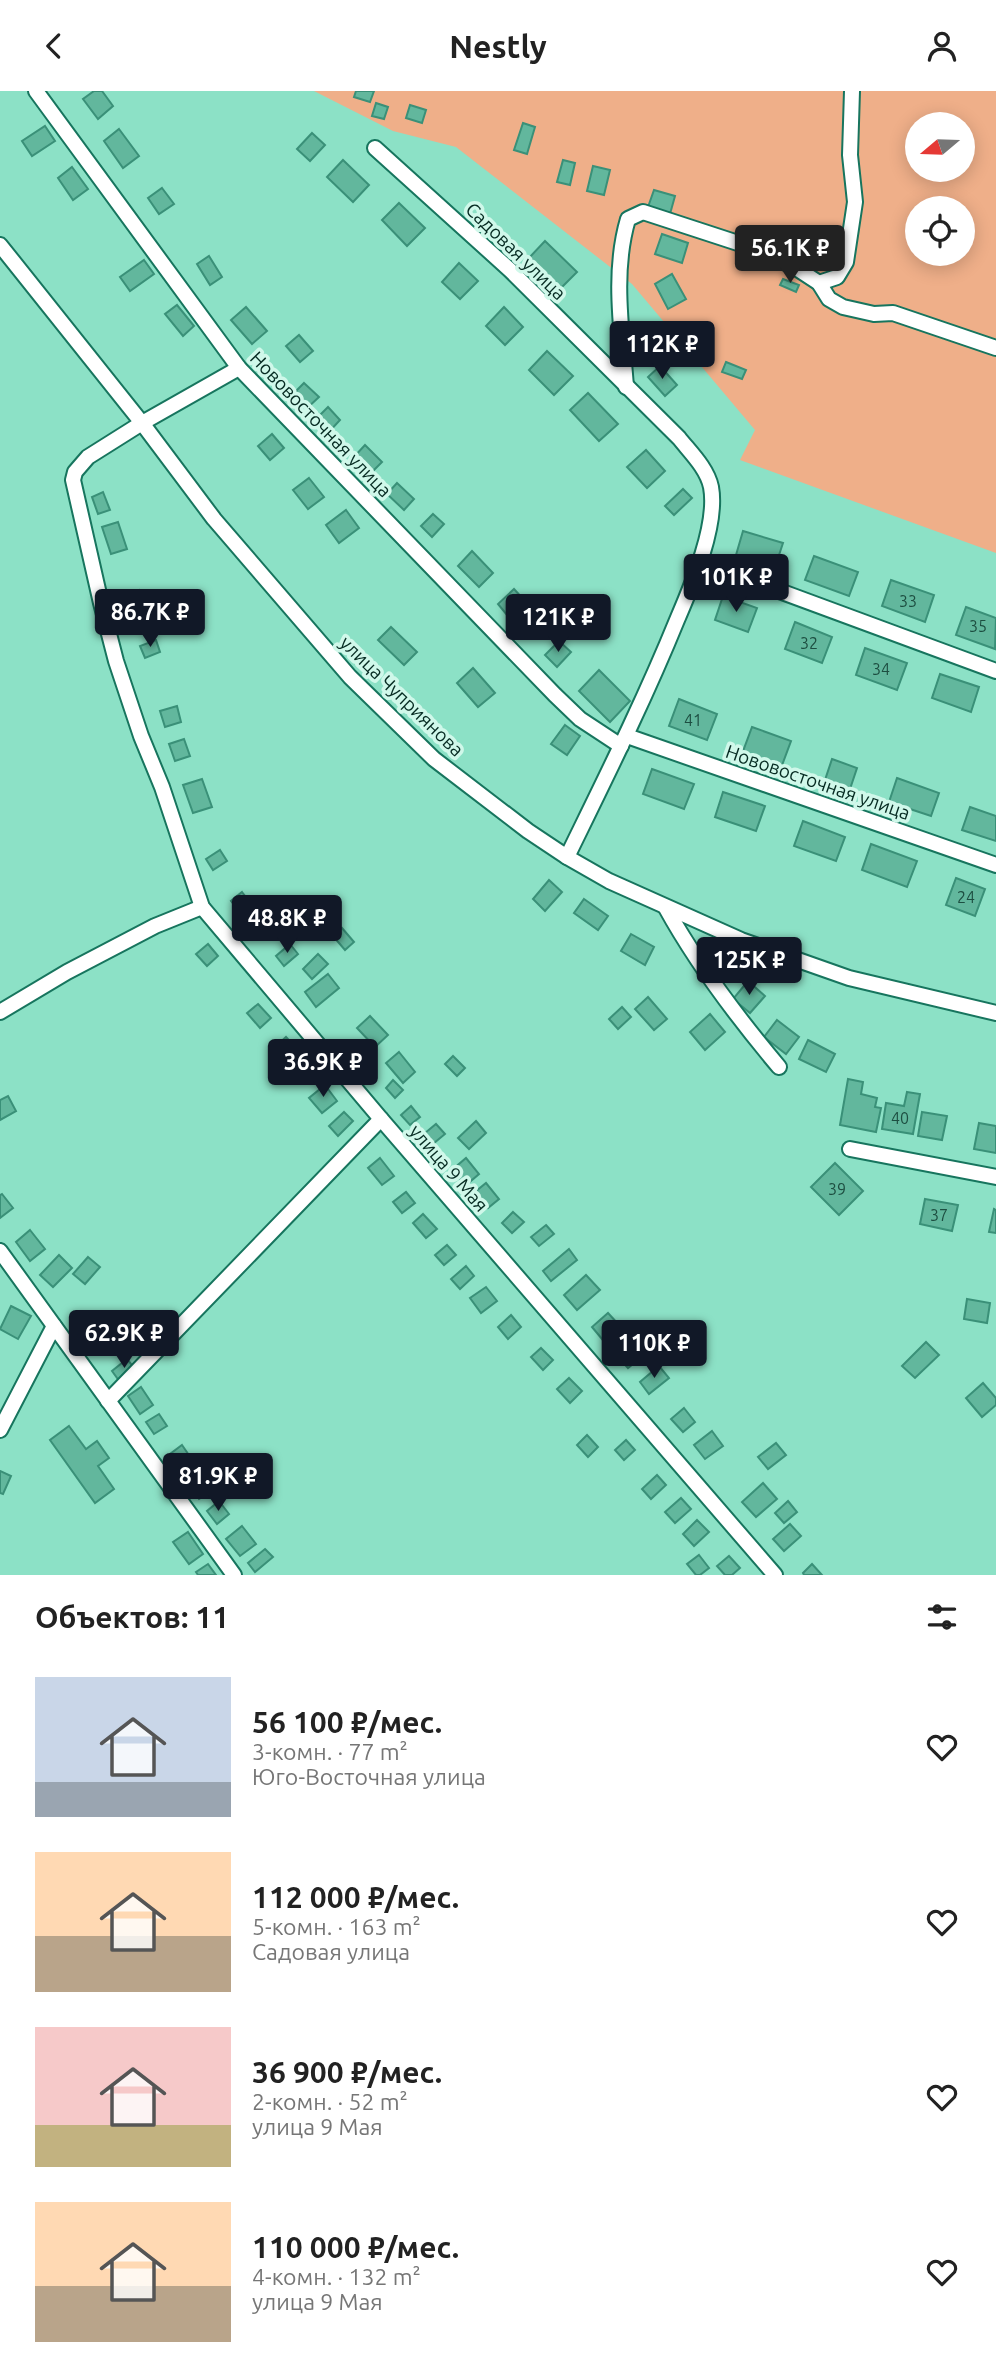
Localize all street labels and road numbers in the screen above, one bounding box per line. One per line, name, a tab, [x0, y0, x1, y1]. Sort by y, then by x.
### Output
street label: Садовая улица	[461, 198, 571, 304]
street label: Нововосточная улица	[246, 347, 396, 501]
street label: улица Чуприянова	[336, 631, 468, 761]
street label: Нововосточная улица	[723, 740, 913, 824]
street label: улица 9 Мая	[405, 1120, 493, 1216]

